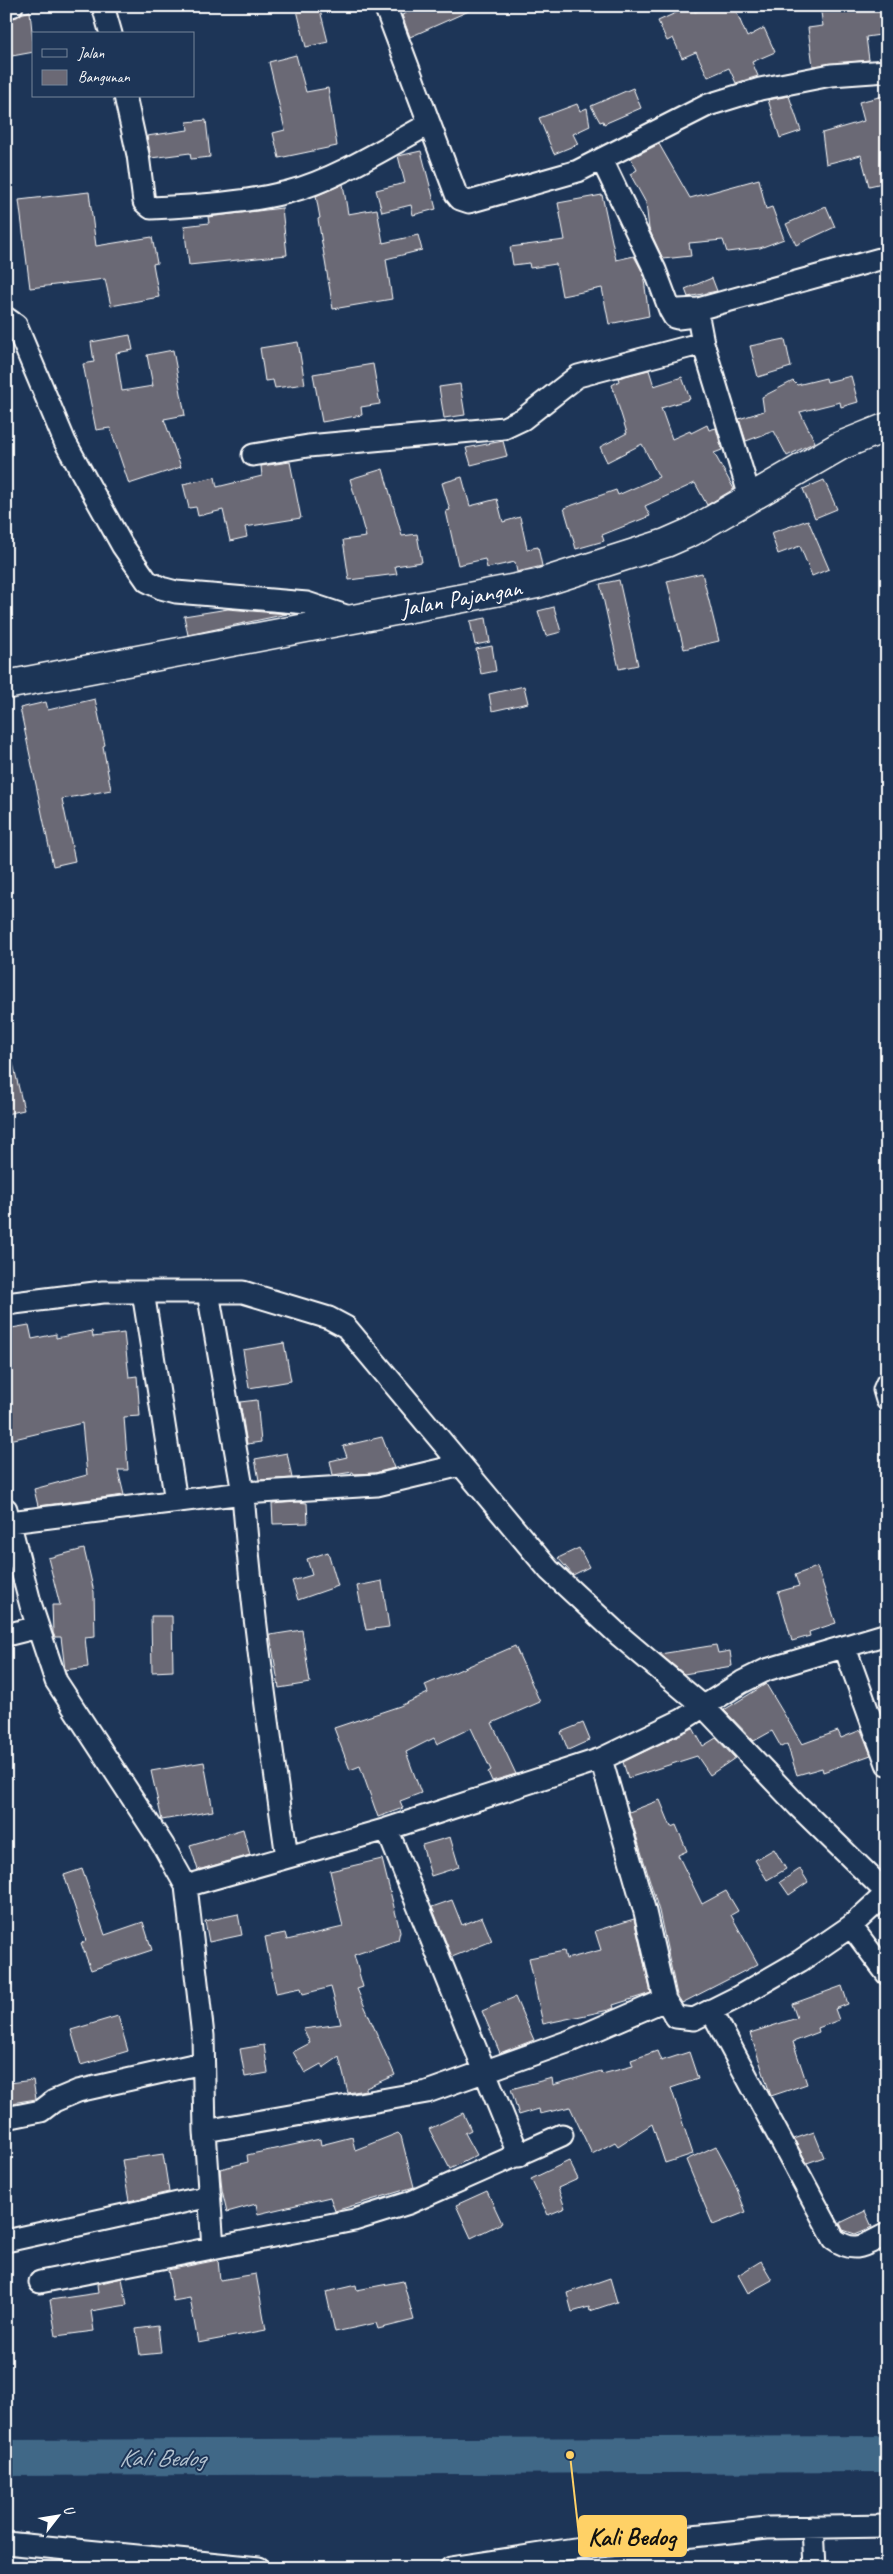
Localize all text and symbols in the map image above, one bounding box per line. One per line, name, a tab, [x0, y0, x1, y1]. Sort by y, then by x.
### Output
legend	[32, 32, 195, 98]
text: Jalan	[77, 44, 105, 63]
text: Bangunan	[78, 68, 131, 87]
street label: Jalan Pajangan	[397, 572, 525, 624]
water label: Kali Bedog	[119, 2442, 208, 2474]
north arrow	[32, 2492, 82, 2542]
text: U	[60, 2502, 79, 2520]
callout: Kali Bedog	[579, 2516, 686, 2556]
text: Kali Bedog	[588, 2521, 678, 2553]

